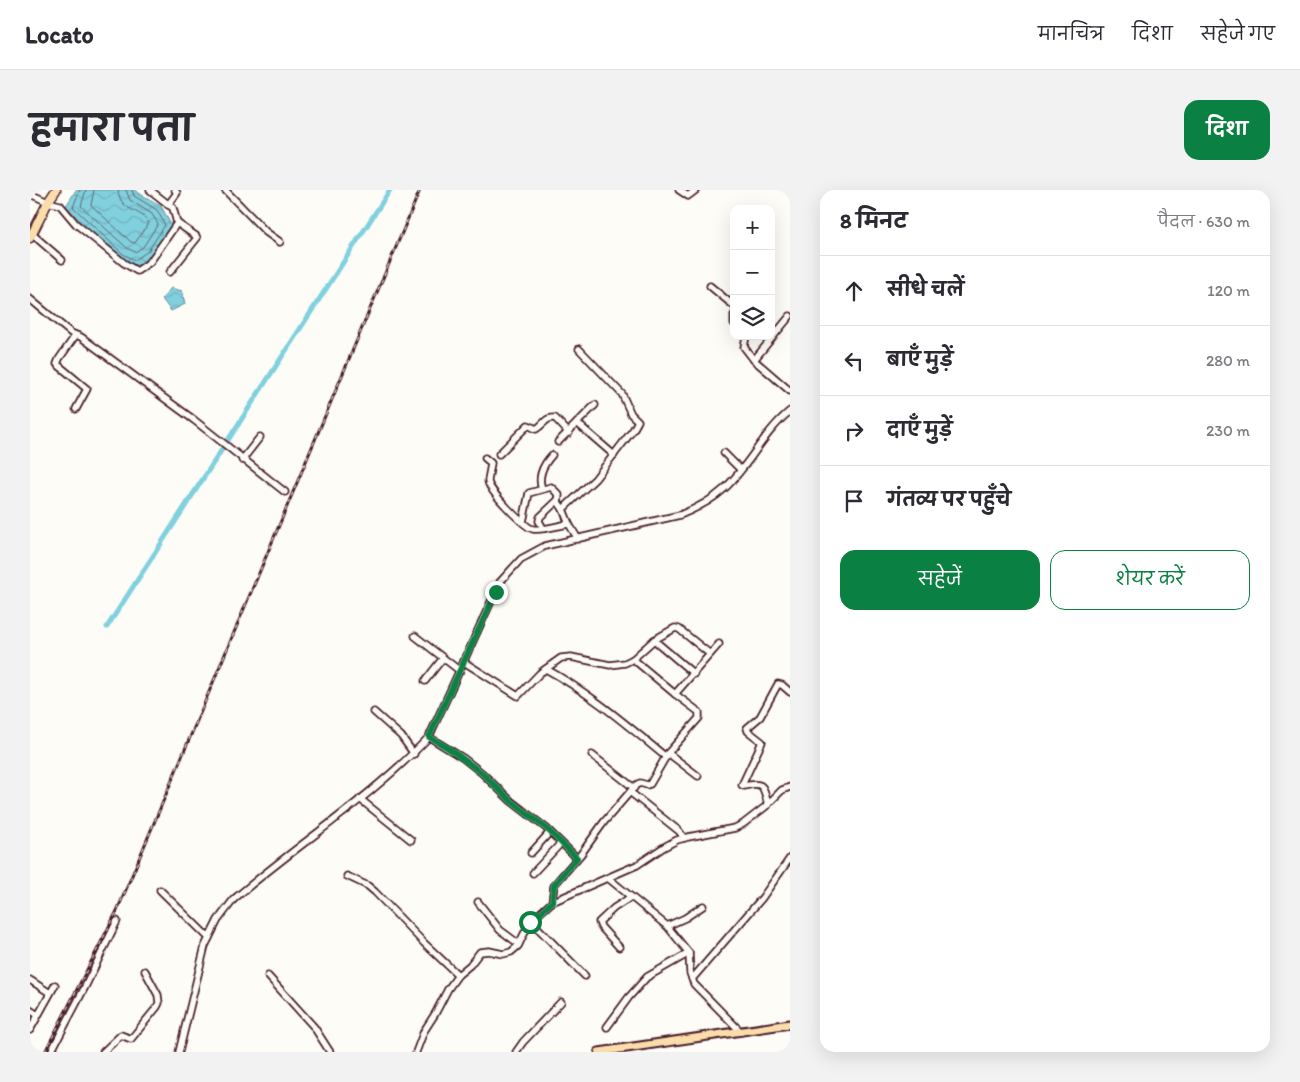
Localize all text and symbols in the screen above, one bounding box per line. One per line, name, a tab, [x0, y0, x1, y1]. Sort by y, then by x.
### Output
text: Locato	[25, 20, 94, 49]
text: मानचित्र	[1038, 23, 1104, 45]
text: दिशा	[1132, 23, 1173, 45]
text: सहेजे गए	[1201, 23, 1275, 45]
button: दिशा	[1184, 100, 1270, 160]
text: हमारा पता	[30, 107, 193, 149]
map controls	[730, 205, 775, 340]
button: +	[730, 205, 775, 250]
text: 8 मिनट	[840, 208, 907, 233]
text: पैदल · 630 m	[1158, 212, 1250, 231]
button: −	[730, 250, 775, 295]
icon: ahead	[840, 277, 868, 305]
text: सीधे चलें	[887, 278, 964, 301]
text: 120 m	[1207, 281, 1250, 300]
button: layers	[730, 295, 775, 340]
icon: left	[840, 347, 868, 375]
text: बाएँ मुड़ें	[887, 348, 953, 371]
text: 280 m	[1206, 351, 1250, 370]
icon: right	[840, 417, 868, 445]
text: दाएँ मुड़ें	[887, 418, 953, 441]
text: 230 m	[1206, 421, 1250, 440]
icon: arrive	[840, 487, 868, 515]
text: गंतव्य पर पहुँचे	[887, 488, 1011, 511]
button: सहेजें	[840, 550, 1040, 610]
button: शेयर करें	[1050, 550, 1250, 610]
route end	[485, 581, 508, 604]
route start	[519, 911, 542, 934]

